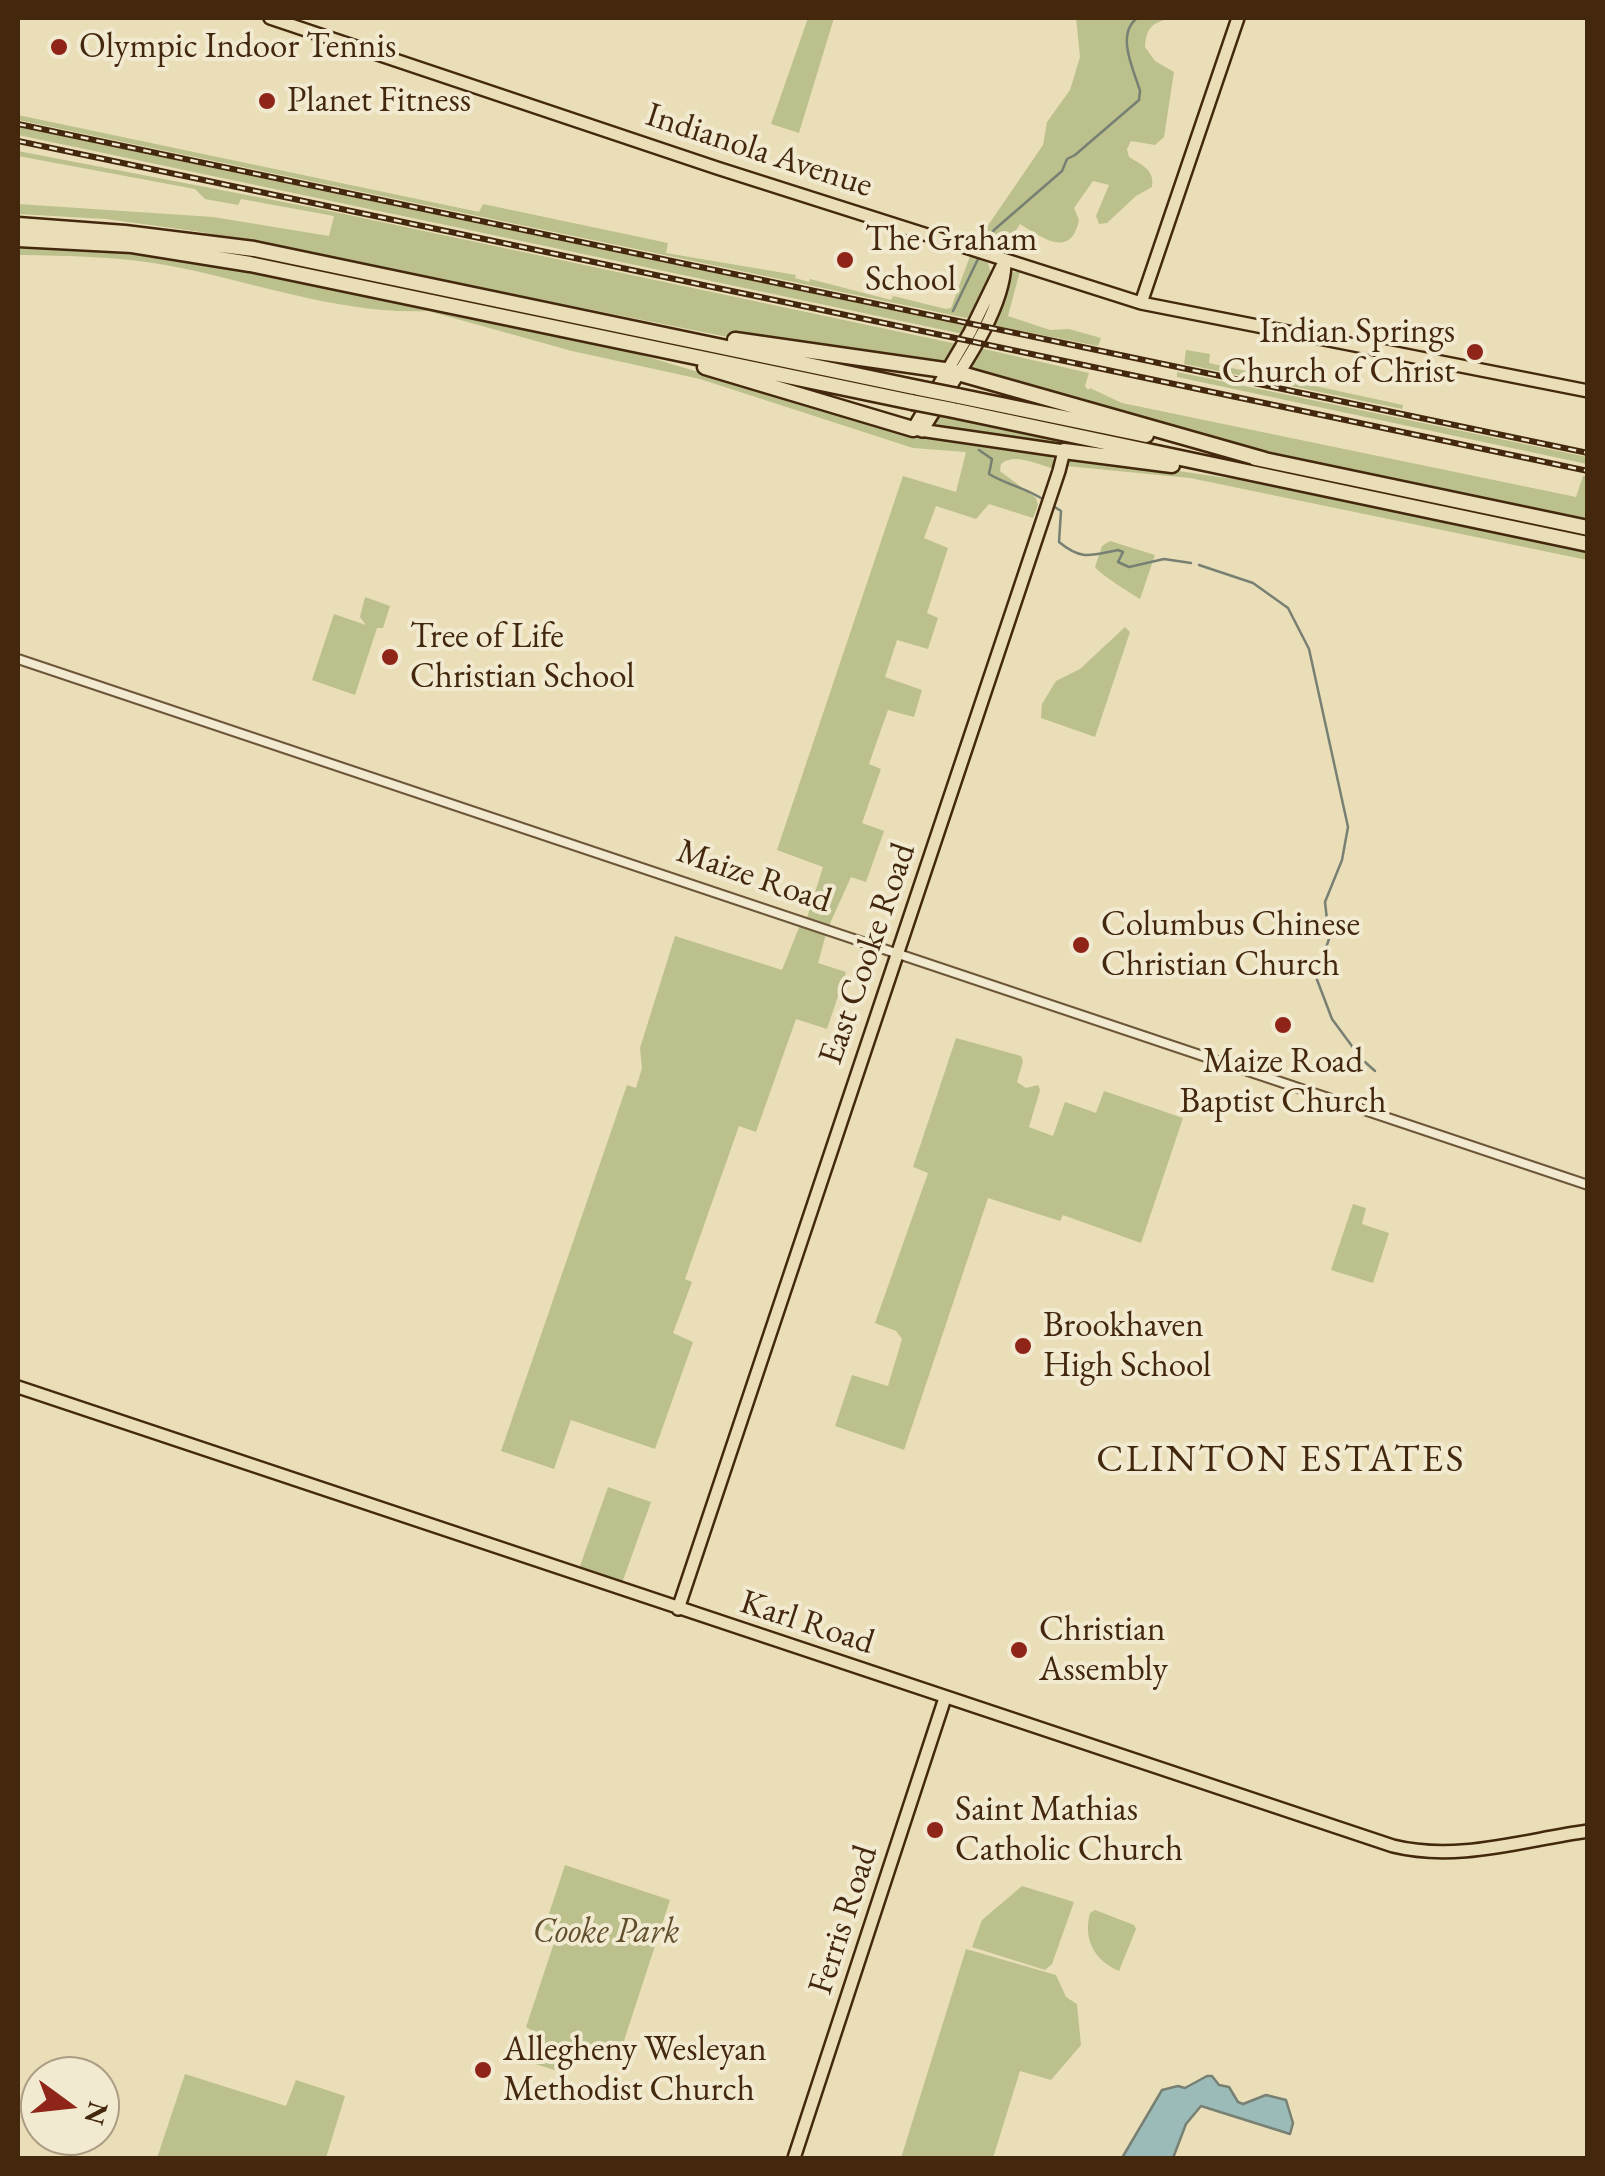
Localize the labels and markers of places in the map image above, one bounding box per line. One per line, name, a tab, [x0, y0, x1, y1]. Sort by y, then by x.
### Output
place label: Olympic Indoor Tennis	[79, 26, 396, 68]
marker: Olympic Indoor Tennis	[48, 36, 70, 58]
place label: Planet Fitness	[287, 80, 471, 122]
marker: Planet Fitness	[256, 90, 278, 112]
place label: The Graham School	[865, 219, 1038, 301]
marker: The Graham School	[834, 249, 856, 271]
place label: Indian Springs Church of Christ	[1222, 311, 1455, 393]
marker: Indian Springs Church of Christ	[1464, 341, 1486, 363]
place label: Tree of Life Christian School	[410, 616, 635, 698]
marker: Tree of Life Christian School	[379, 646, 401, 668]
place label: Columbus Chinese Christian Church	[1101, 904, 1360, 986]
marker: Columbus Chinese Christian Church	[1070, 934, 1092, 956]
marker: Maize Road Baptist Church	[1272, 1014, 1294, 1036]
place label: Maize Road Baptist Church	[1180, 1041, 1386, 1123]
place label: Brookhaven High School	[1043, 1305, 1211, 1387]
marker: Brookhaven High School	[1012, 1335, 1034, 1357]
place label: Christian Assembly	[1039, 1609, 1168, 1691]
marker: Christian Assembly	[1008, 1639, 1030, 1661]
place label: Saint Mathias Catholic Church	[955, 1789, 1183, 1871]
marker: Saint Mathias Catholic Church	[924, 1819, 946, 1841]
place label: Allegheny Wesleyan Methodist Church	[503, 2029, 767, 2111]
marker: Allegheny Wesleyan Methodist Church	[472, 2059, 494, 2081]

